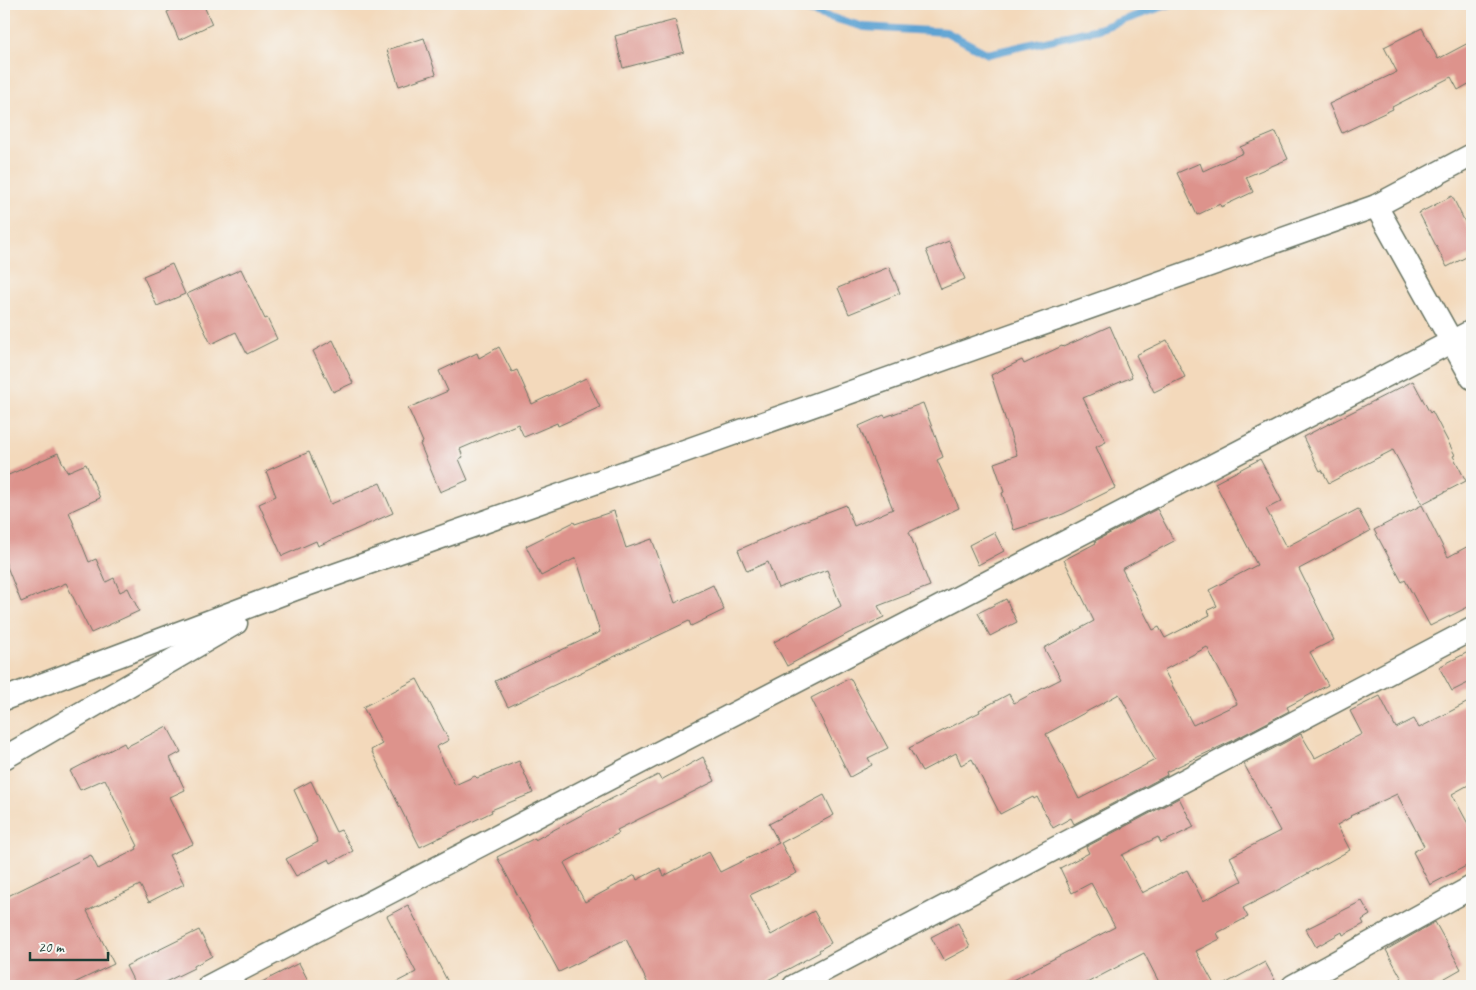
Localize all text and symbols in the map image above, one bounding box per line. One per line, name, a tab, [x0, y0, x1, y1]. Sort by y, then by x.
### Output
scale bar	[30, 930, 108, 962]
text: 20 m	[38, 938, 65, 957]

